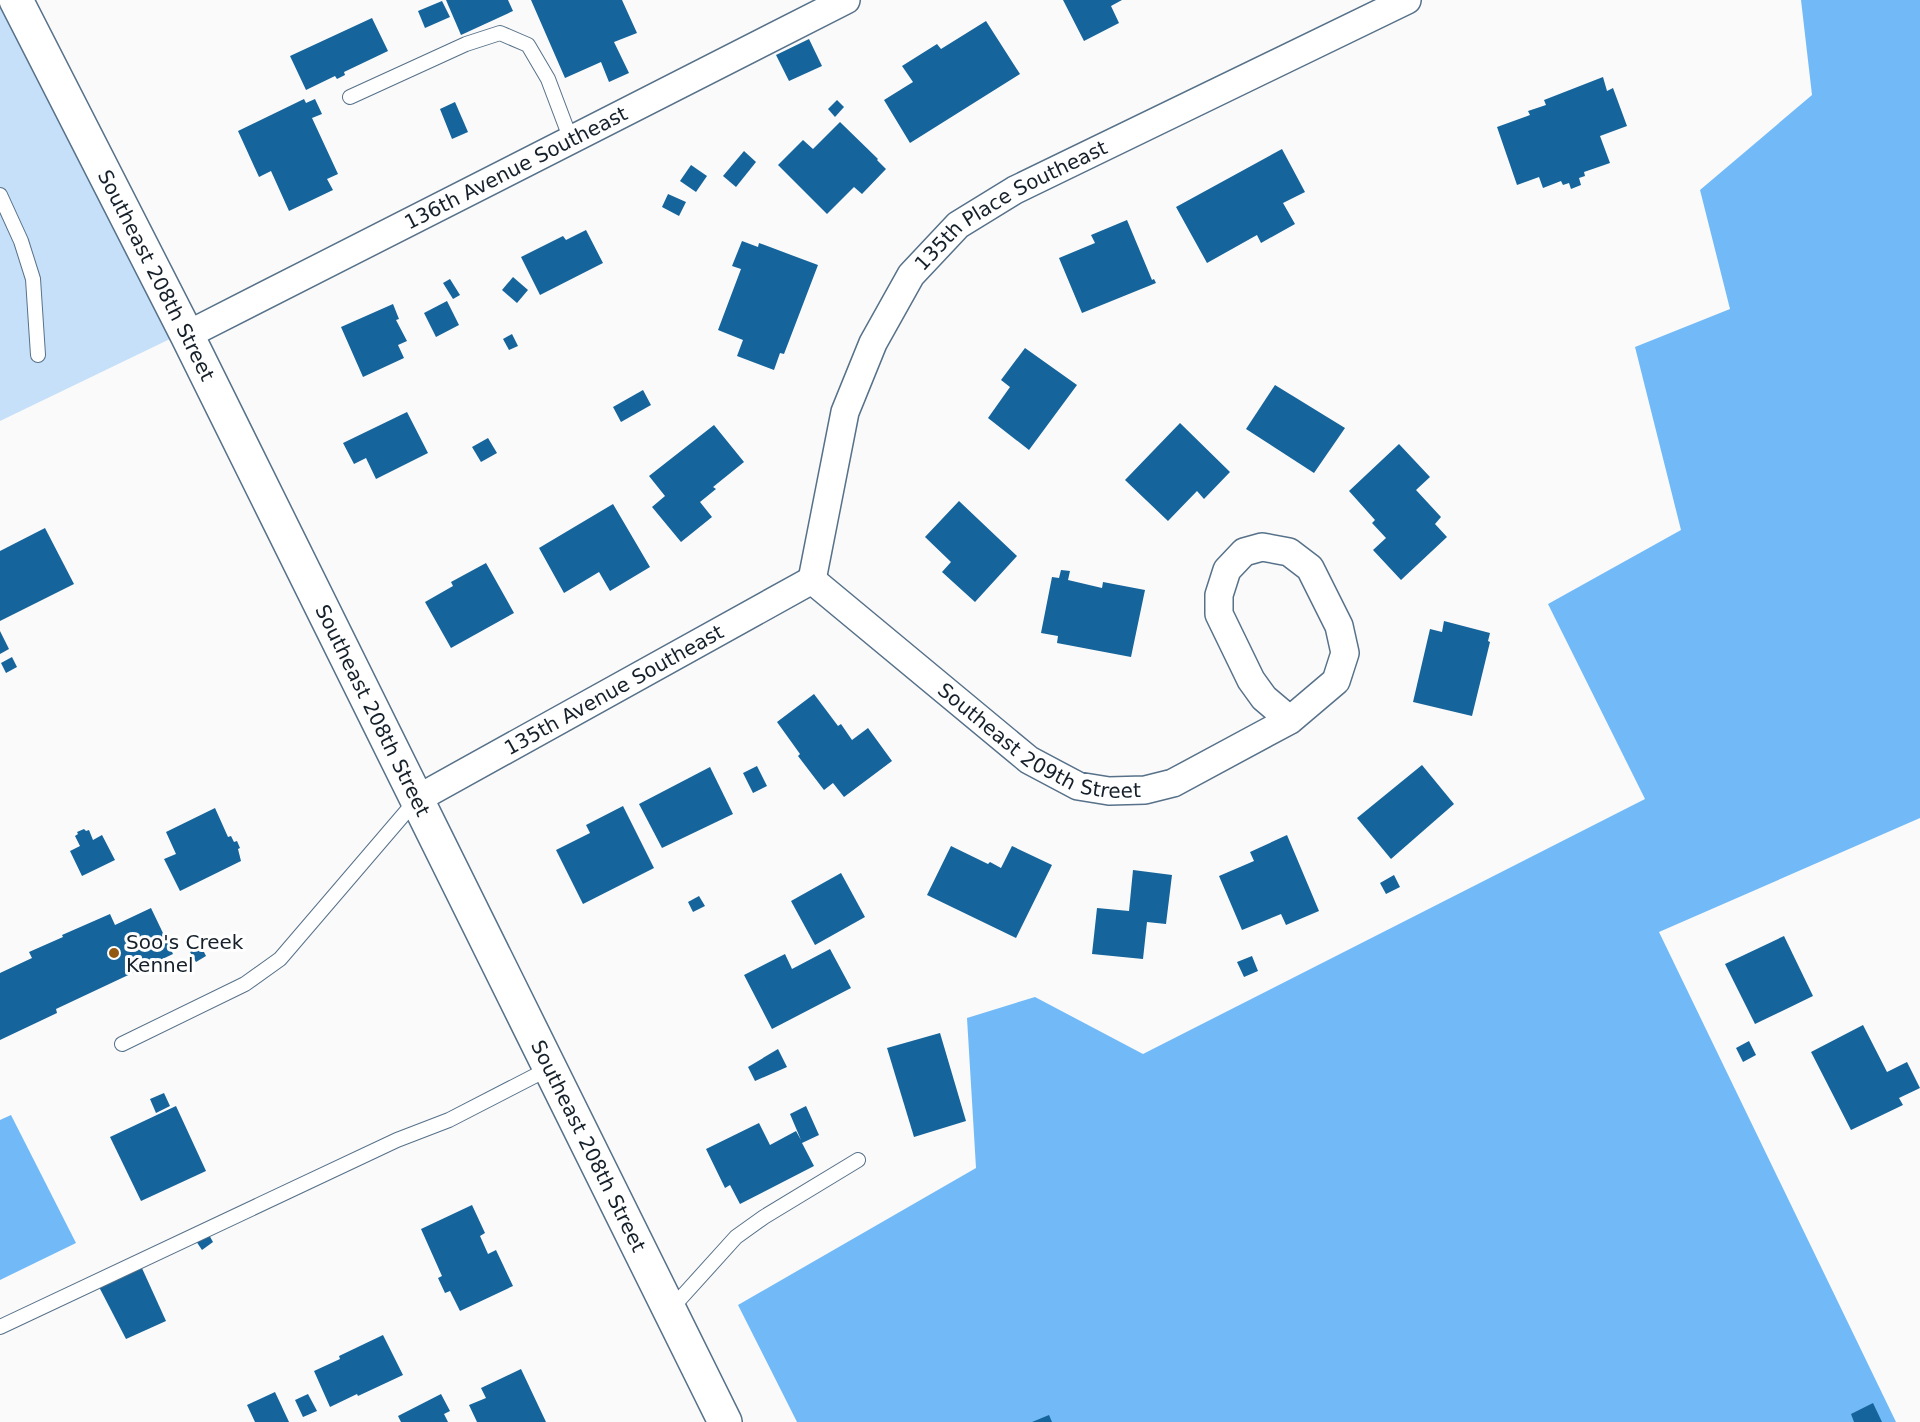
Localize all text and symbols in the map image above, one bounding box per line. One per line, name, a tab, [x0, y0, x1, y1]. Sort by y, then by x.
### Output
street label: 136th Avenue Southeast	[400, 101, 632, 234]
street label: 135th Place Southeast	[910, 135, 1111, 276]
street label: Southeast 208th Street	[93, 166, 220, 385]
street label: Southeast 208th Street	[310, 601, 435, 820]
street label: 135th Avenue Southeast	[500, 619, 728, 760]
street label: Southeast 209th Street	[933, 678, 1141, 803]
place label: Soo's Creek Kennel	[126, 930, 244, 977]
marker: Soo's Creek Kennel	[107, 946, 121, 960]
street label: Southeast 208th Street	[526, 1036, 651, 1256]

